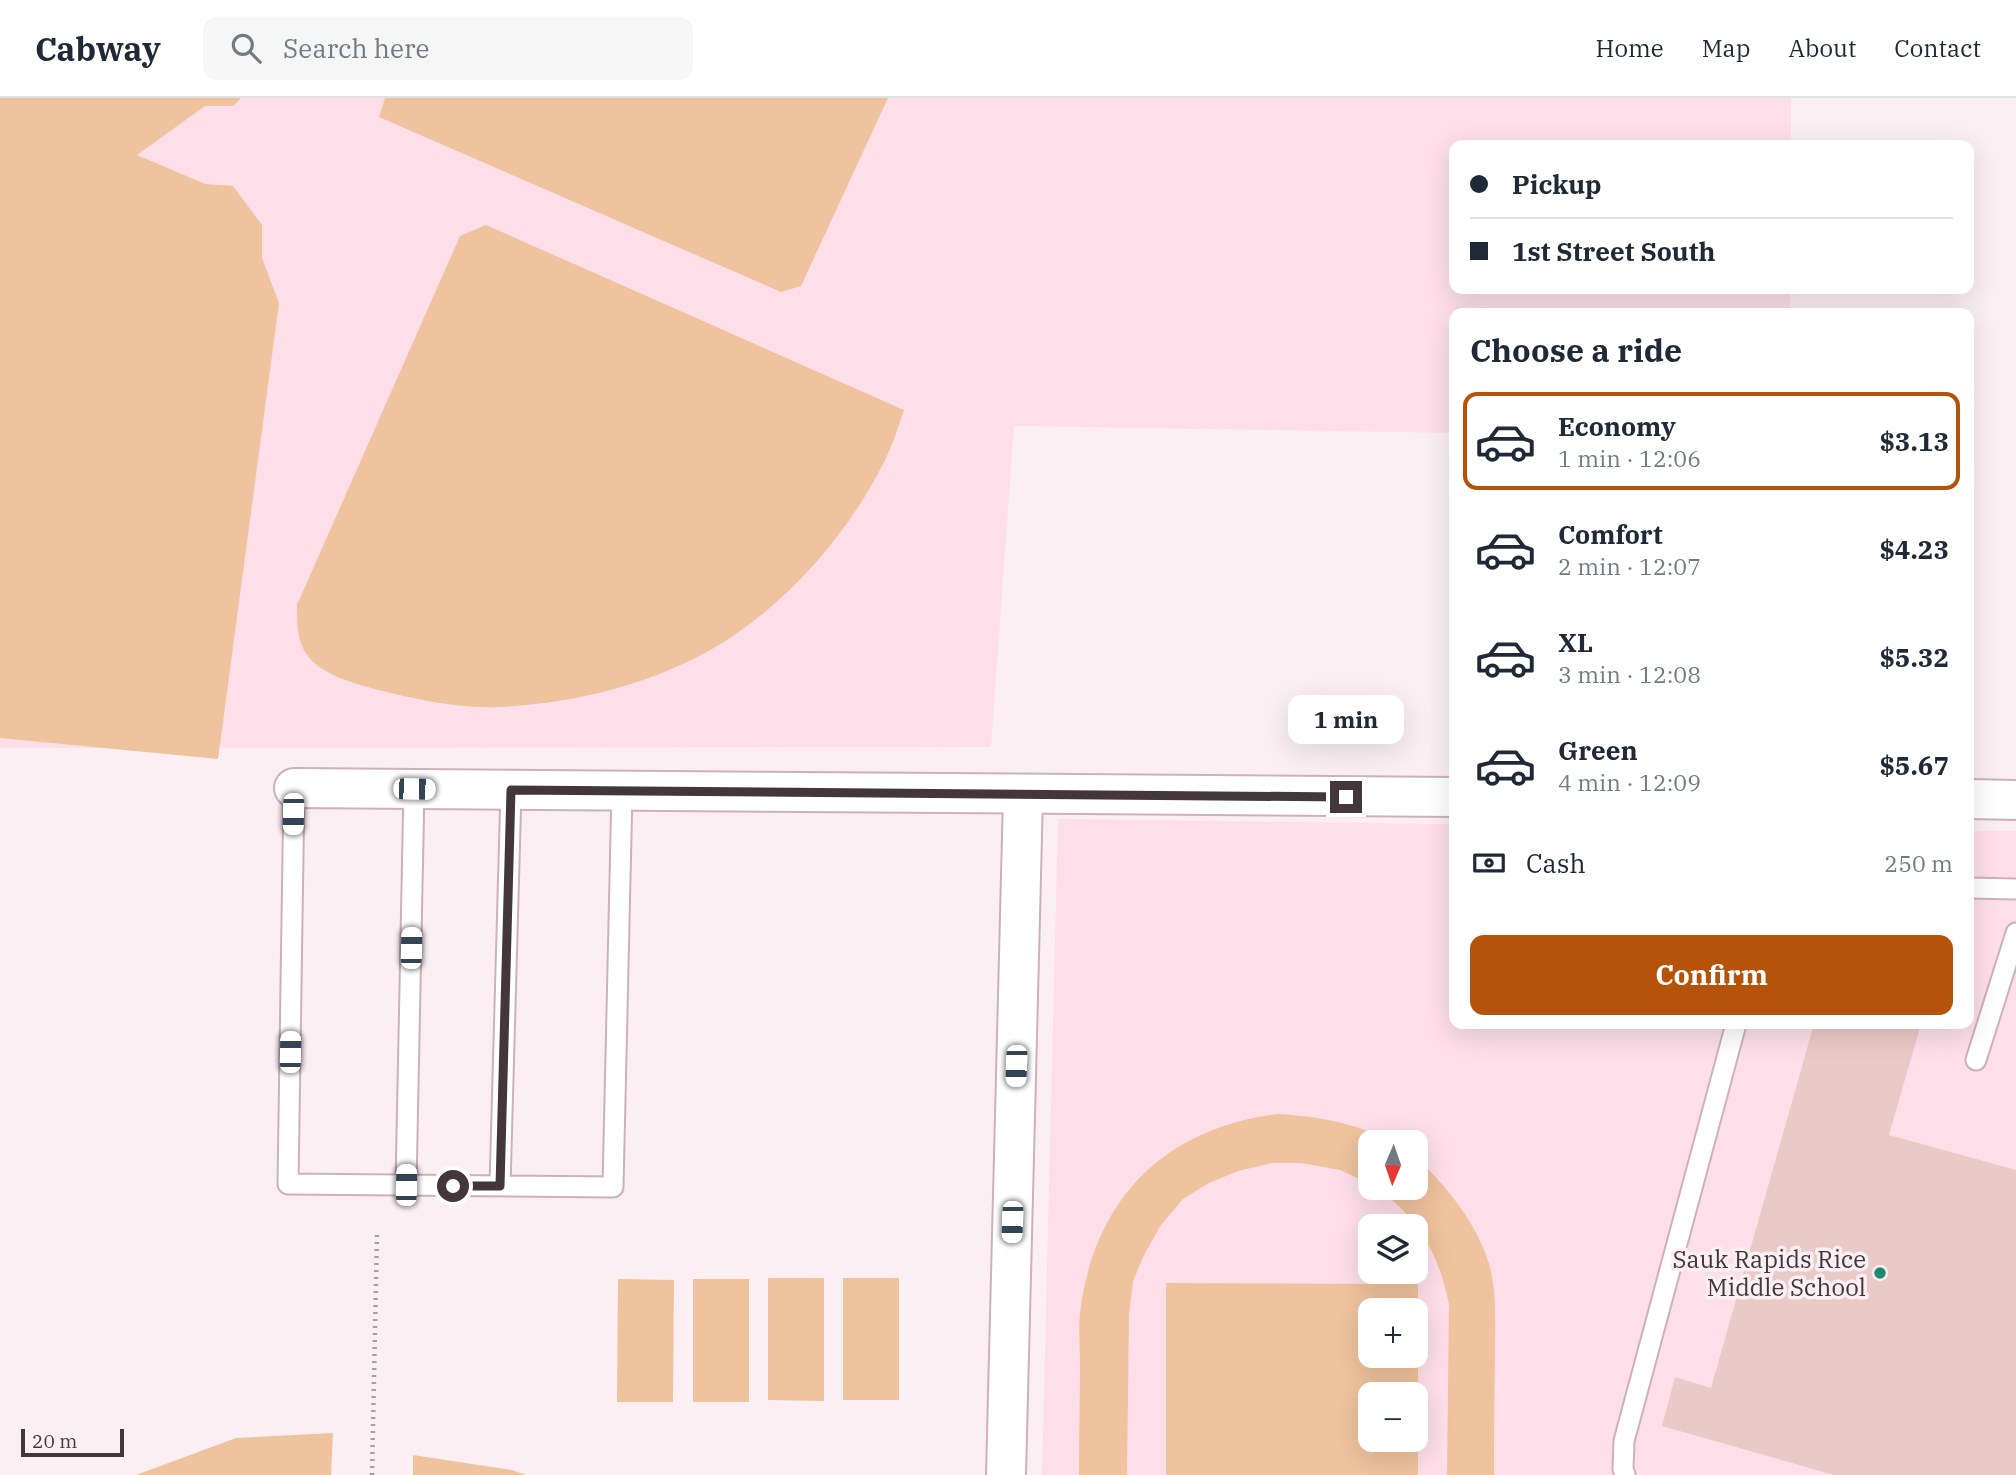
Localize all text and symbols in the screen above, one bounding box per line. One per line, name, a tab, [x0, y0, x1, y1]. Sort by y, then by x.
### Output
search box	[203, 17, 693, 80]
text: Cabway	[35, 27, 161, 70]
icon: search	[227, 29, 265, 67]
text: Search here	[283, 31, 429, 65]
text: Home	[1596, 32, 1664, 64]
text: Map	[1702, 32, 1750, 64]
text: About	[1788, 32, 1856, 64]
text: Contact	[1894, 32, 1981, 64]
text: Pickup	[1512, 167, 1602, 201]
text: 1st Street South	[1512, 234, 1715, 268]
text: Choose a ride	[1470, 329, 1682, 371]
text: Economy	[1558, 409, 1676, 443]
icon: car	[1474, 410, 1537, 473]
text: $3.13	[1879, 424, 1949, 458]
text: 1 min · 12:06	[1558, 443, 1701, 473]
text: Comfort	[1558, 517, 1663, 551]
icon: car	[1474, 518, 1537, 581]
text: $4.23	[1879, 532, 1949, 566]
text: 2 min · 12:07	[1558, 551, 1701, 581]
text: XL	[1558, 625, 1593, 659]
icon: car	[1474, 626, 1537, 689]
text: $5.32	[1879, 640, 1949, 674]
text: 3 min · 12:08	[1558, 659, 1701, 689]
callout: 1 min	[1288, 696, 1404, 744]
text: 1 min	[1314, 704, 1378, 734]
text: Green	[1558, 733, 1638, 767]
icon: car	[1474, 734, 1537, 797]
text: $5.67	[1879, 748, 1949, 782]
text: 4 min · 12:09	[1558, 767, 1701, 797]
car	[393, 778, 436, 800]
route end	[1330, 781, 1362, 813]
car	[283, 793, 304, 835]
icon: cash	[1470, 844, 1508, 882]
text: Cash	[1526, 846, 1586, 880]
text: 250 m	[1884, 848, 1953, 878]
car	[401, 927, 422, 969]
button: Confirm	[1470, 935, 1953, 1015]
car	[280, 1031, 301, 1073]
car	[1005, 1045, 1028, 1087]
north arrow	[1358, 1130, 1428, 1200]
map controls	[1358, 1130, 1428, 1452]
car	[396, 1164, 417, 1206]
route start	[437, 1170, 469, 1202]
car	[1001, 1201, 1024, 1243]
button: layers	[1358, 1214, 1428, 1284]
place label: Sauk Rapids Rice Middle School	[1672, 1243, 1866, 1303]
marker: Sauk Rapids Rice Middle School	[1872, 1265, 1888, 1281]
button: +	[1358, 1298, 1428, 1368]
button: −	[1358, 1382, 1428, 1452]
scale bar	[21, 1426, 124, 1458]
text: 20 m	[32, 1429, 77, 1453]

